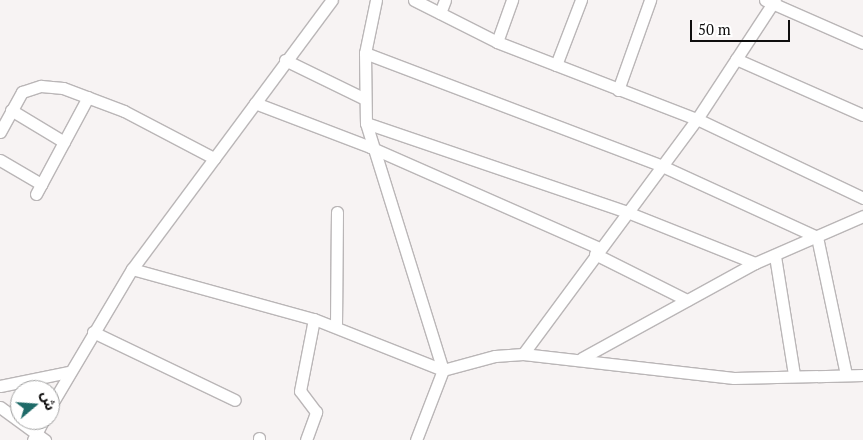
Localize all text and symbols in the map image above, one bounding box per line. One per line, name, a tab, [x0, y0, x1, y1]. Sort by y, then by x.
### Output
scale bar	[693, 10, 793, 42]
text: 50 m	[698, 19, 731, 39]
north arrow	[10, 380, 60, 430]
text: ش	[37, 388, 61, 413]

